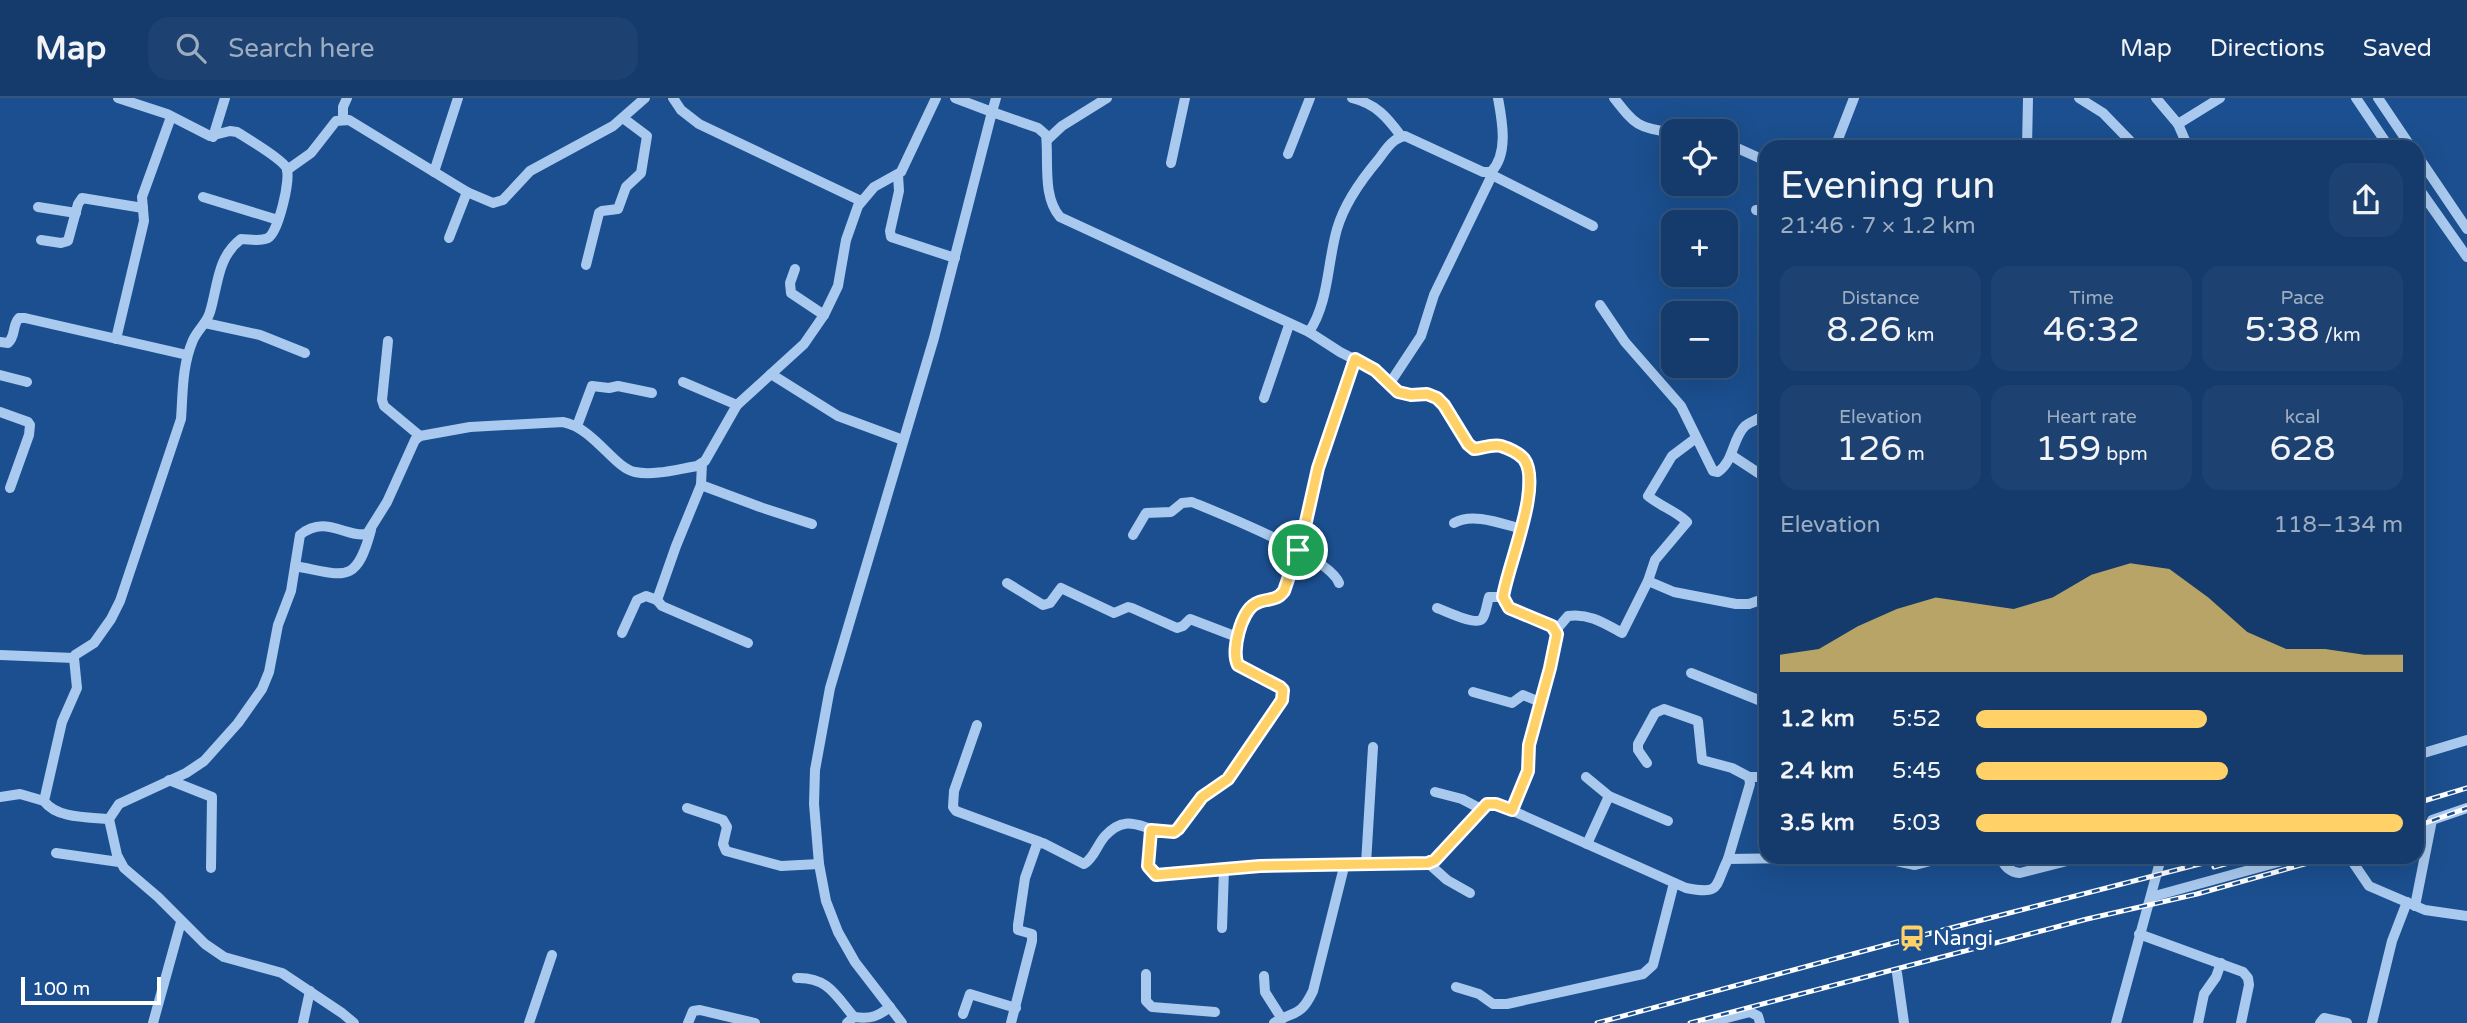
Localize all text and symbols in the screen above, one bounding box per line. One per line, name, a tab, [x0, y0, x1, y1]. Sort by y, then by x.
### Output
search box	[148, 17, 638, 80]
text: Map	[35, 29, 106, 68]
icon: search	[172, 29, 210, 67]
text: Search here	[228, 33, 374, 64]
text: Map	[2120, 34, 2172, 63]
text: Directions	[2210, 34, 2325, 63]
text: Saved	[2363, 34, 2432, 63]
map controls	[1661, 119, 1738, 378]
button: locate	[1661, 119, 1738, 196]
text: Evening run	[1780, 163, 1995, 209]
button: share	[2329, 163, 2403, 237]
button: +	[1661, 210, 1738, 287]
text: 21:46 · 7 × 1.2 km	[1780, 212, 1976, 240]
text: Distance	[1841, 287, 1920, 309]
text: Time	[2069, 287, 2114, 309]
text: Pace	[2281, 287, 2324, 309]
button: −	[1661, 301, 1738, 378]
text: 8.26	[1827, 309, 1902, 351]
text: 46:32	[2043, 309, 2140, 351]
text: 5:38	[2244, 309, 2319, 351]
text: km	[1902, 324, 1934, 346]
text: /km	[2319, 324, 2361, 346]
text: Elevation	[1839, 406, 1922, 428]
text: Heart rate	[2046, 406, 2137, 428]
text: kcal	[2285, 406, 2320, 428]
text: 126	[1836, 428, 1902, 470]
text: 159	[2035, 428, 2101, 470]
text: 628	[2270, 428, 2335, 470]
text: m	[1902, 443, 1925, 465]
text: bpm	[2101, 443, 2148, 465]
text: Elevation	[1780, 511, 1881, 539]
text: 118–134 m	[2274, 511, 2403, 539]
pin	[1268, 520, 1328, 580]
icon: arrive	[1279, 531, 1317, 569]
text: 1.2 km	[1780, 705, 1855, 733]
text: 5:52	[1892, 705, 1941, 733]
text: 2.4 km	[1780, 757, 1854, 785]
text: 5:45	[1892, 757, 1941, 785]
text: 3.5 km	[1780, 809, 1855, 837]
text: 5:03	[1892, 809, 1941, 837]
station icon: Nangi	[1897, 923, 1927, 953]
place label: Nangi	[1933, 926, 1993, 951]
scale bar	[21, 974, 161, 1006]
text: 100 m	[32, 978, 90, 1000]

